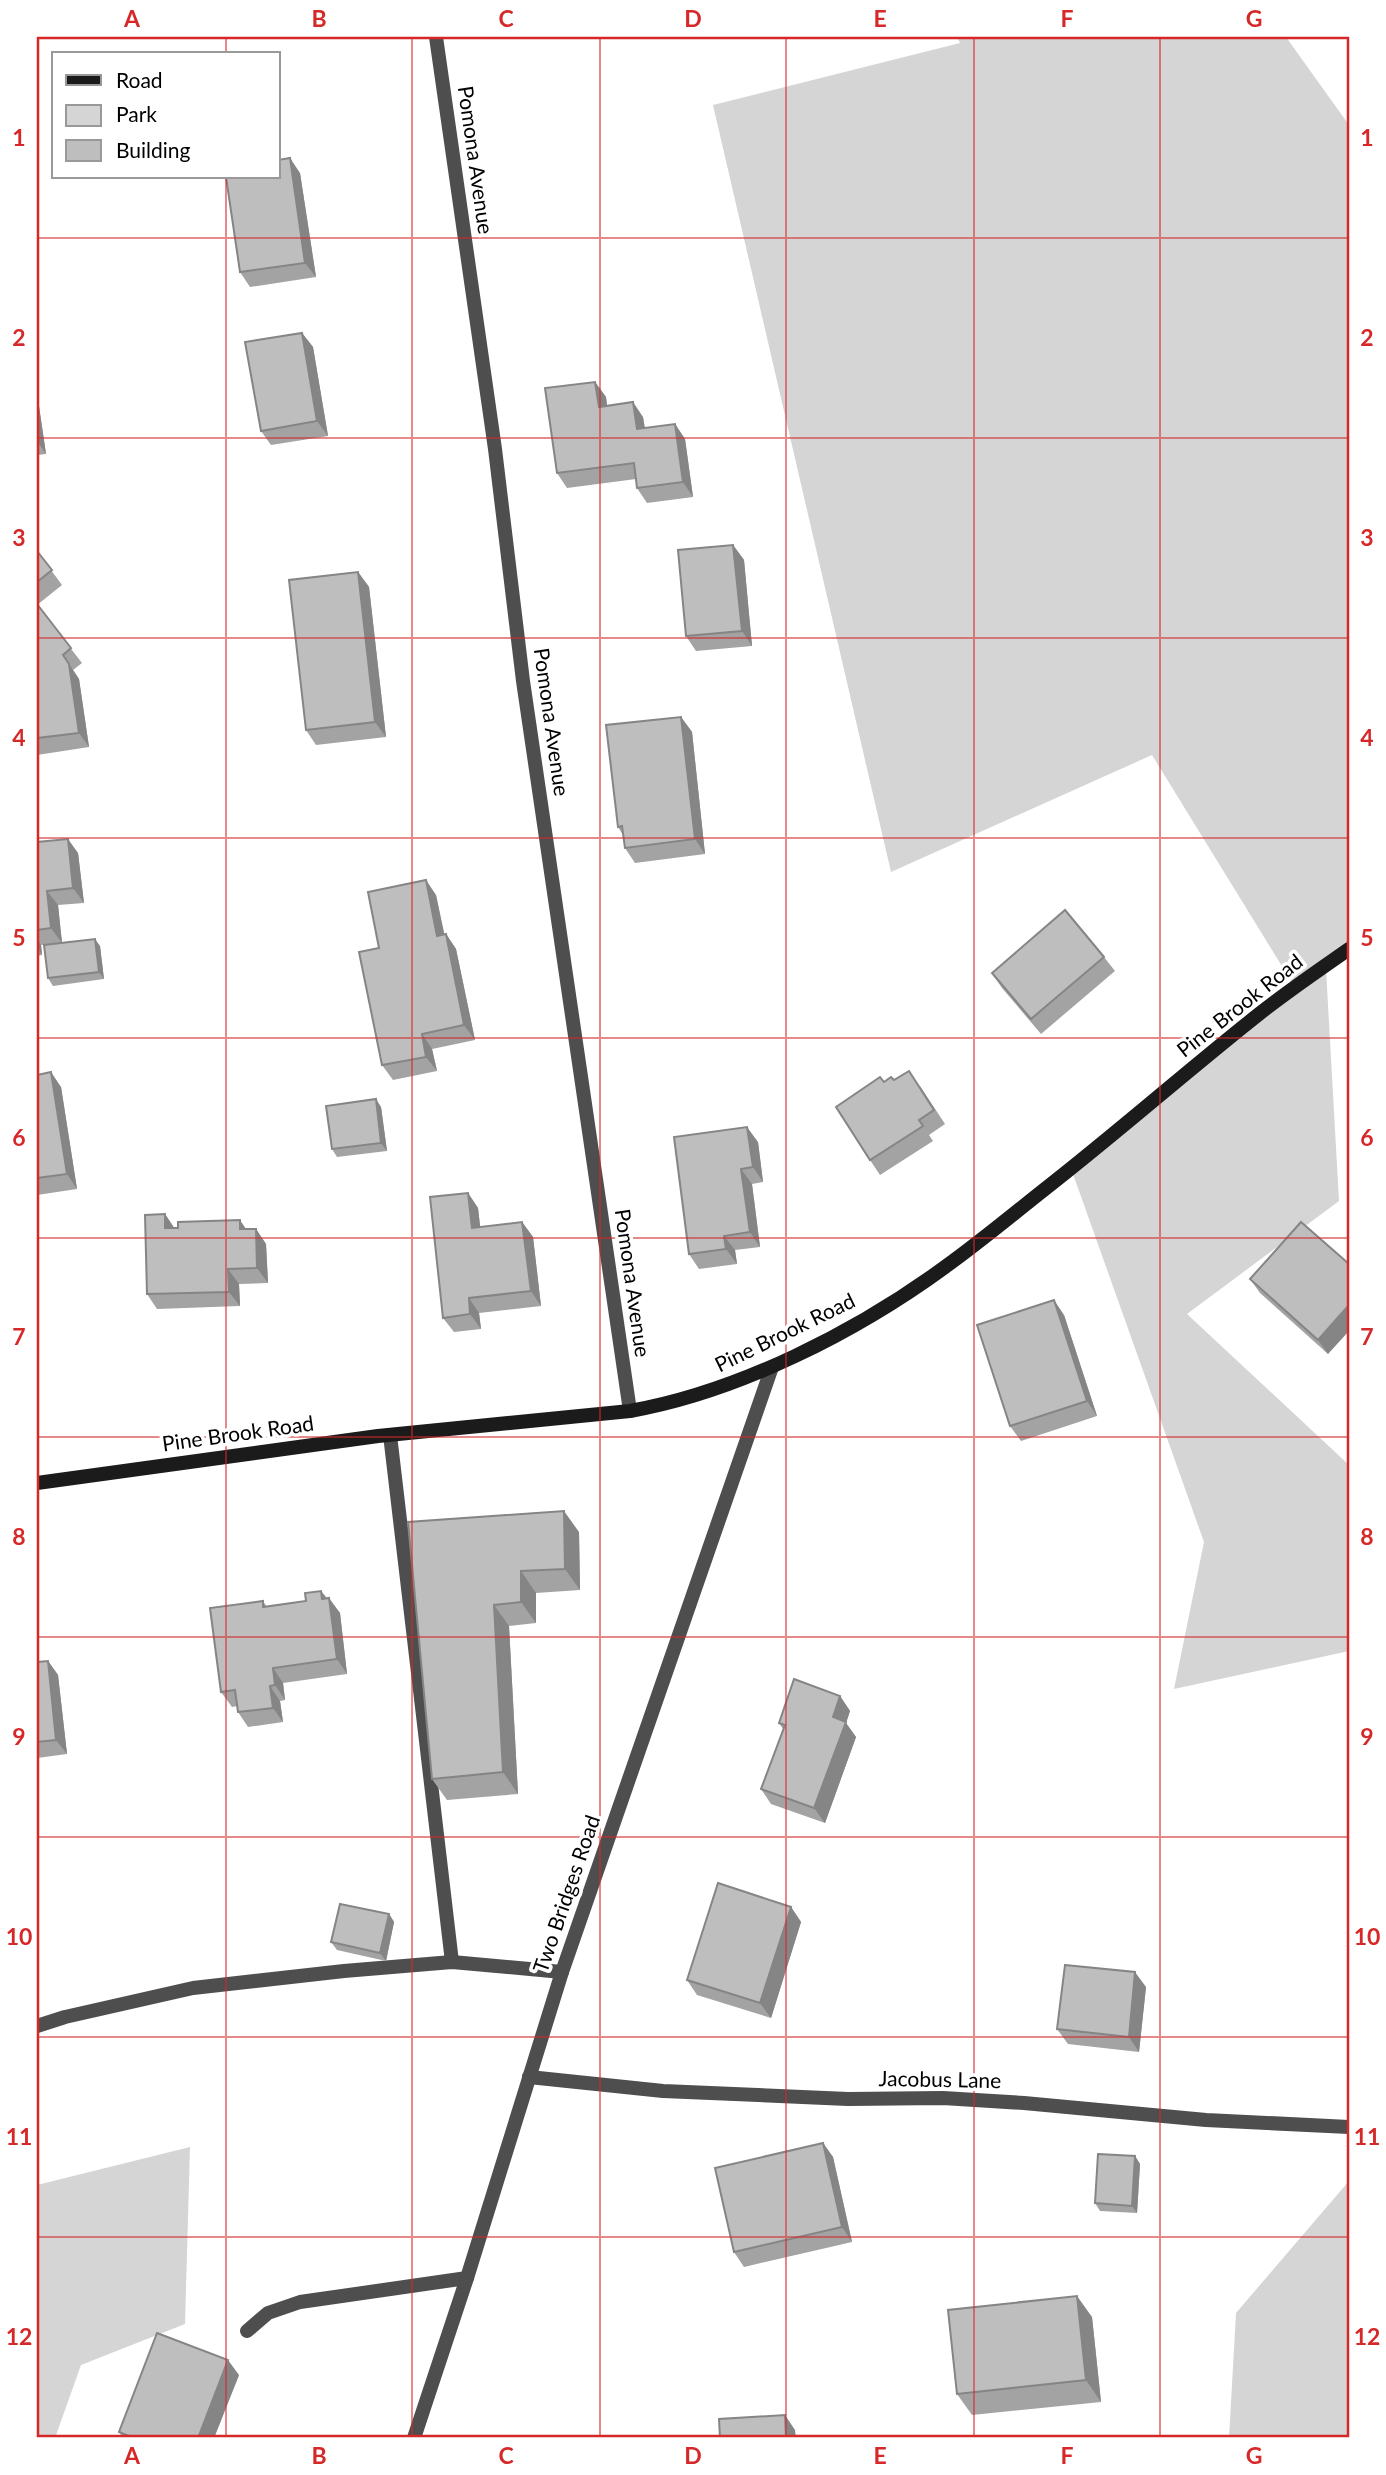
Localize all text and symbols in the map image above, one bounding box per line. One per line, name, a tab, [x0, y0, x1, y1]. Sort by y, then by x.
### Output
text: A	[123, 4, 141, 32]
text: B	[311, 4, 327, 32]
text: C	[498, 4, 514, 32]
text: D	[684, 4, 702, 32]
text: E	[873, 4, 887, 32]
text: F	[1060, 4, 1074, 32]
text: G	[1246, 4, 1262, 32]
legend	[52, 52, 280, 178]
text: Road	[116, 67, 163, 92]
street label: Pomona Avenue	[454, 84, 499, 236]
text: Park	[116, 101, 157, 126]
text: 1	[12, 123, 26, 151]
text: 1	[1360, 123, 1374, 151]
text: Building	[116, 137, 191, 162]
text: 2	[12, 323, 26, 351]
text: 2	[1360, 323, 1374, 351]
text: 3	[12, 523, 26, 551]
text: 3	[1360, 523, 1374, 551]
street label: Pomona Avenue	[530, 646, 575, 798]
text: 4	[12, 723, 26, 751]
text: 4	[1360, 723, 1374, 751]
text: 5	[12, 923, 26, 951]
text: 5	[1360, 923, 1374, 951]
street label: Pine Brook Road	[1171, 948, 1307, 1062]
text: 6	[12, 1123, 26, 1151]
text: 6	[1360, 1123, 1374, 1151]
street label: Pomona Avenue	[611, 1207, 656, 1359]
street label: Pine Brook Road	[710, 1287, 858, 1376]
text: 7	[12, 1322, 26, 1350]
text: 7	[1360, 1322, 1374, 1350]
street label: Pine Brook Road	[160, 1410, 315, 1456]
text: 8	[12, 1522, 26, 1550]
text: 8	[1360, 1522, 1374, 1550]
text: 9	[12, 1722, 26, 1750]
text: 9	[1360, 1722, 1374, 1750]
street label: Two Bridges Road	[527, 1811, 604, 1976]
text: 10	[6, 1922, 32, 1950]
text: 10	[1354, 1922, 1380, 1950]
street label: Jacobus Lane	[879, 2065, 1002, 2092]
text: 11	[6, 2122, 32, 2150]
text: 11	[1354, 2122, 1380, 2150]
text: 12	[6, 2322, 32, 2350]
text: 12	[1354, 2322, 1380, 2350]
text: A	[123, 2441, 141, 2469]
text: B	[311, 2441, 327, 2469]
text: C	[498, 2441, 514, 2469]
text: D	[684, 2441, 702, 2469]
text: E	[873, 2441, 887, 2469]
text: F	[1060, 2441, 1074, 2469]
text: G	[1246, 2441, 1262, 2469]

